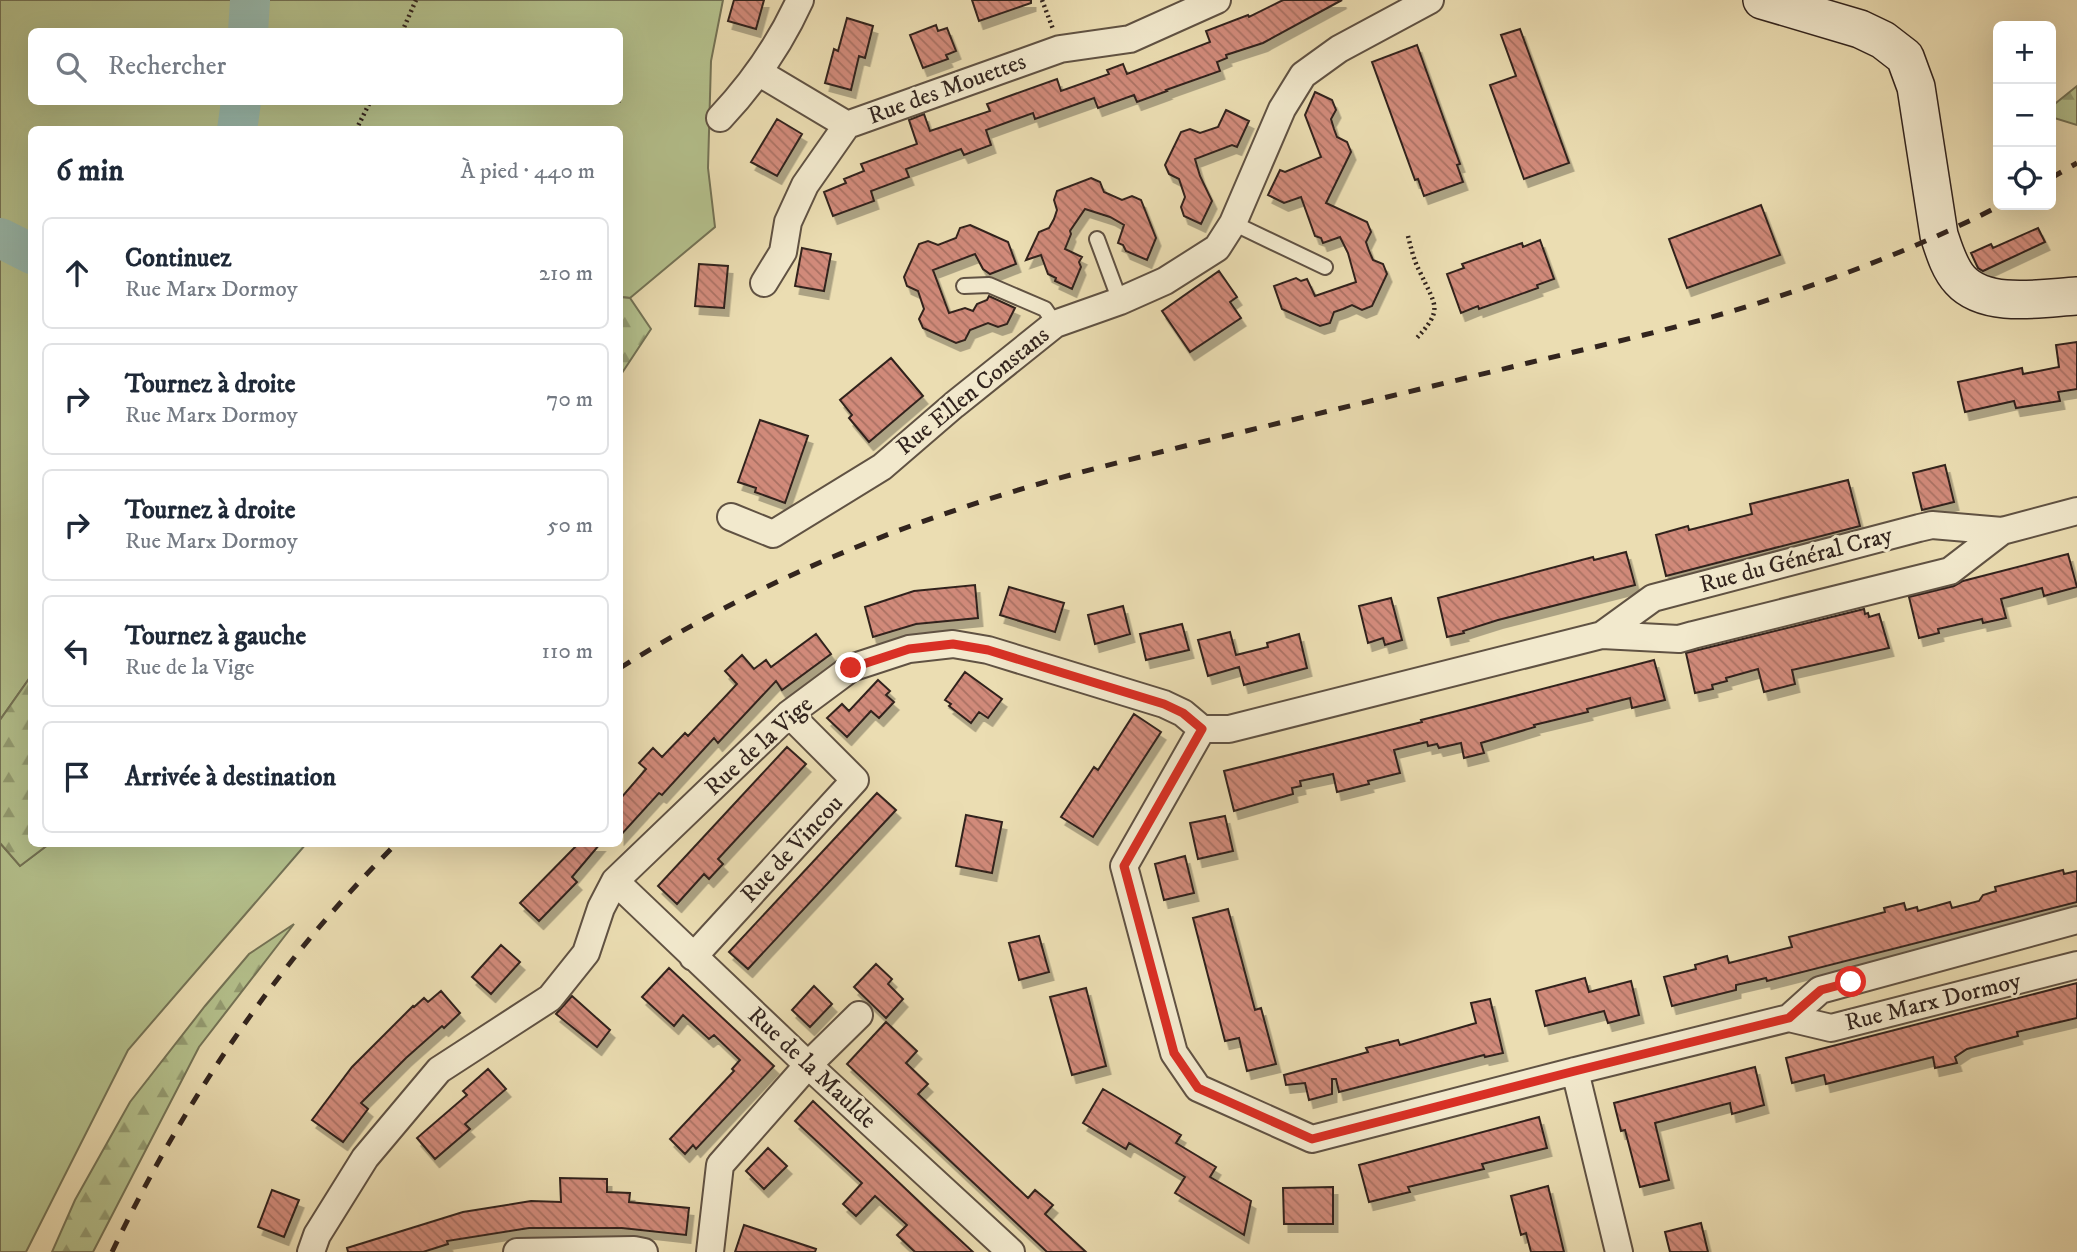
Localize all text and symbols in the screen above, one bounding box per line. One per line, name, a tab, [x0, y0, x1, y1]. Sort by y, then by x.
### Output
map controls	[1993, 21, 2056, 210]
button: +	[1993, 21, 2056, 84]
search box	[28, 28, 623, 105]
street label: Rue des Mouettes	[864, 47, 1030, 131]
icon: search	[52, 48, 90, 86]
text: Rechercher	[108, 50, 226, 83]
button: −	[1993, 84, 2056, 147]
button: locate	[1993, 147, 2056, 210]
text: 6 min	[56, 153, 124, 190]
text: À pied · 440 m	[460, 157, 595, 186]
text: Continuez	[125, 242, 231, 275]
icon: ahead	[58, 254, 96, 292]
text: 210 m	[539, 259, 593, 288]
text: Rue Marx Dormoy	[125, 275, 298, 304]
street label: Rue Ellen Constans	[890, 320, 1056, 462]
text: Tournez à droite	[125, 368, 296, 401]
icon: right	[58, 380, 96, 418]
text: 70 m	[546, 385, 593, 414]
text: Rue Marx Dormoy	[125, 401, 298, 430]
text: Tournez à droite	[125, 494, 296, 527]
icon: right	[58, 506, 96, 544]
text: 50 m	[547, 511, 593, 540]
street label: Rue du Général Cray	[1696, 520, 1896, 600]
text: Rue Marx Dormoy	[125, 527, 298, 556]
text: Tournez à gauche	[125, 620, 306, 653]
icon: left	[58, 632, 96, 670]
text: 110 m	[542, 637, 593, 666]
route end	[835, 652, 866, 683]
text: Rue de la Vige	[125, 653, 254, 682]
street label: Rue de la Vige	[699, 690, 819, 802]
icon: arrive	[58, 758, 96, 796]
text: Arrivée à destination	[125, 761, 336, 794]
street label: Rue de Vincou	[734, 789, 850, 909]
route start	[1835, 966, 1866, 997]
street label: Rue Marx Dormoy	[1842, 966, 2025, 1038]
street label: Rue de la Maulde	[741, 1001, 883, 1135]

